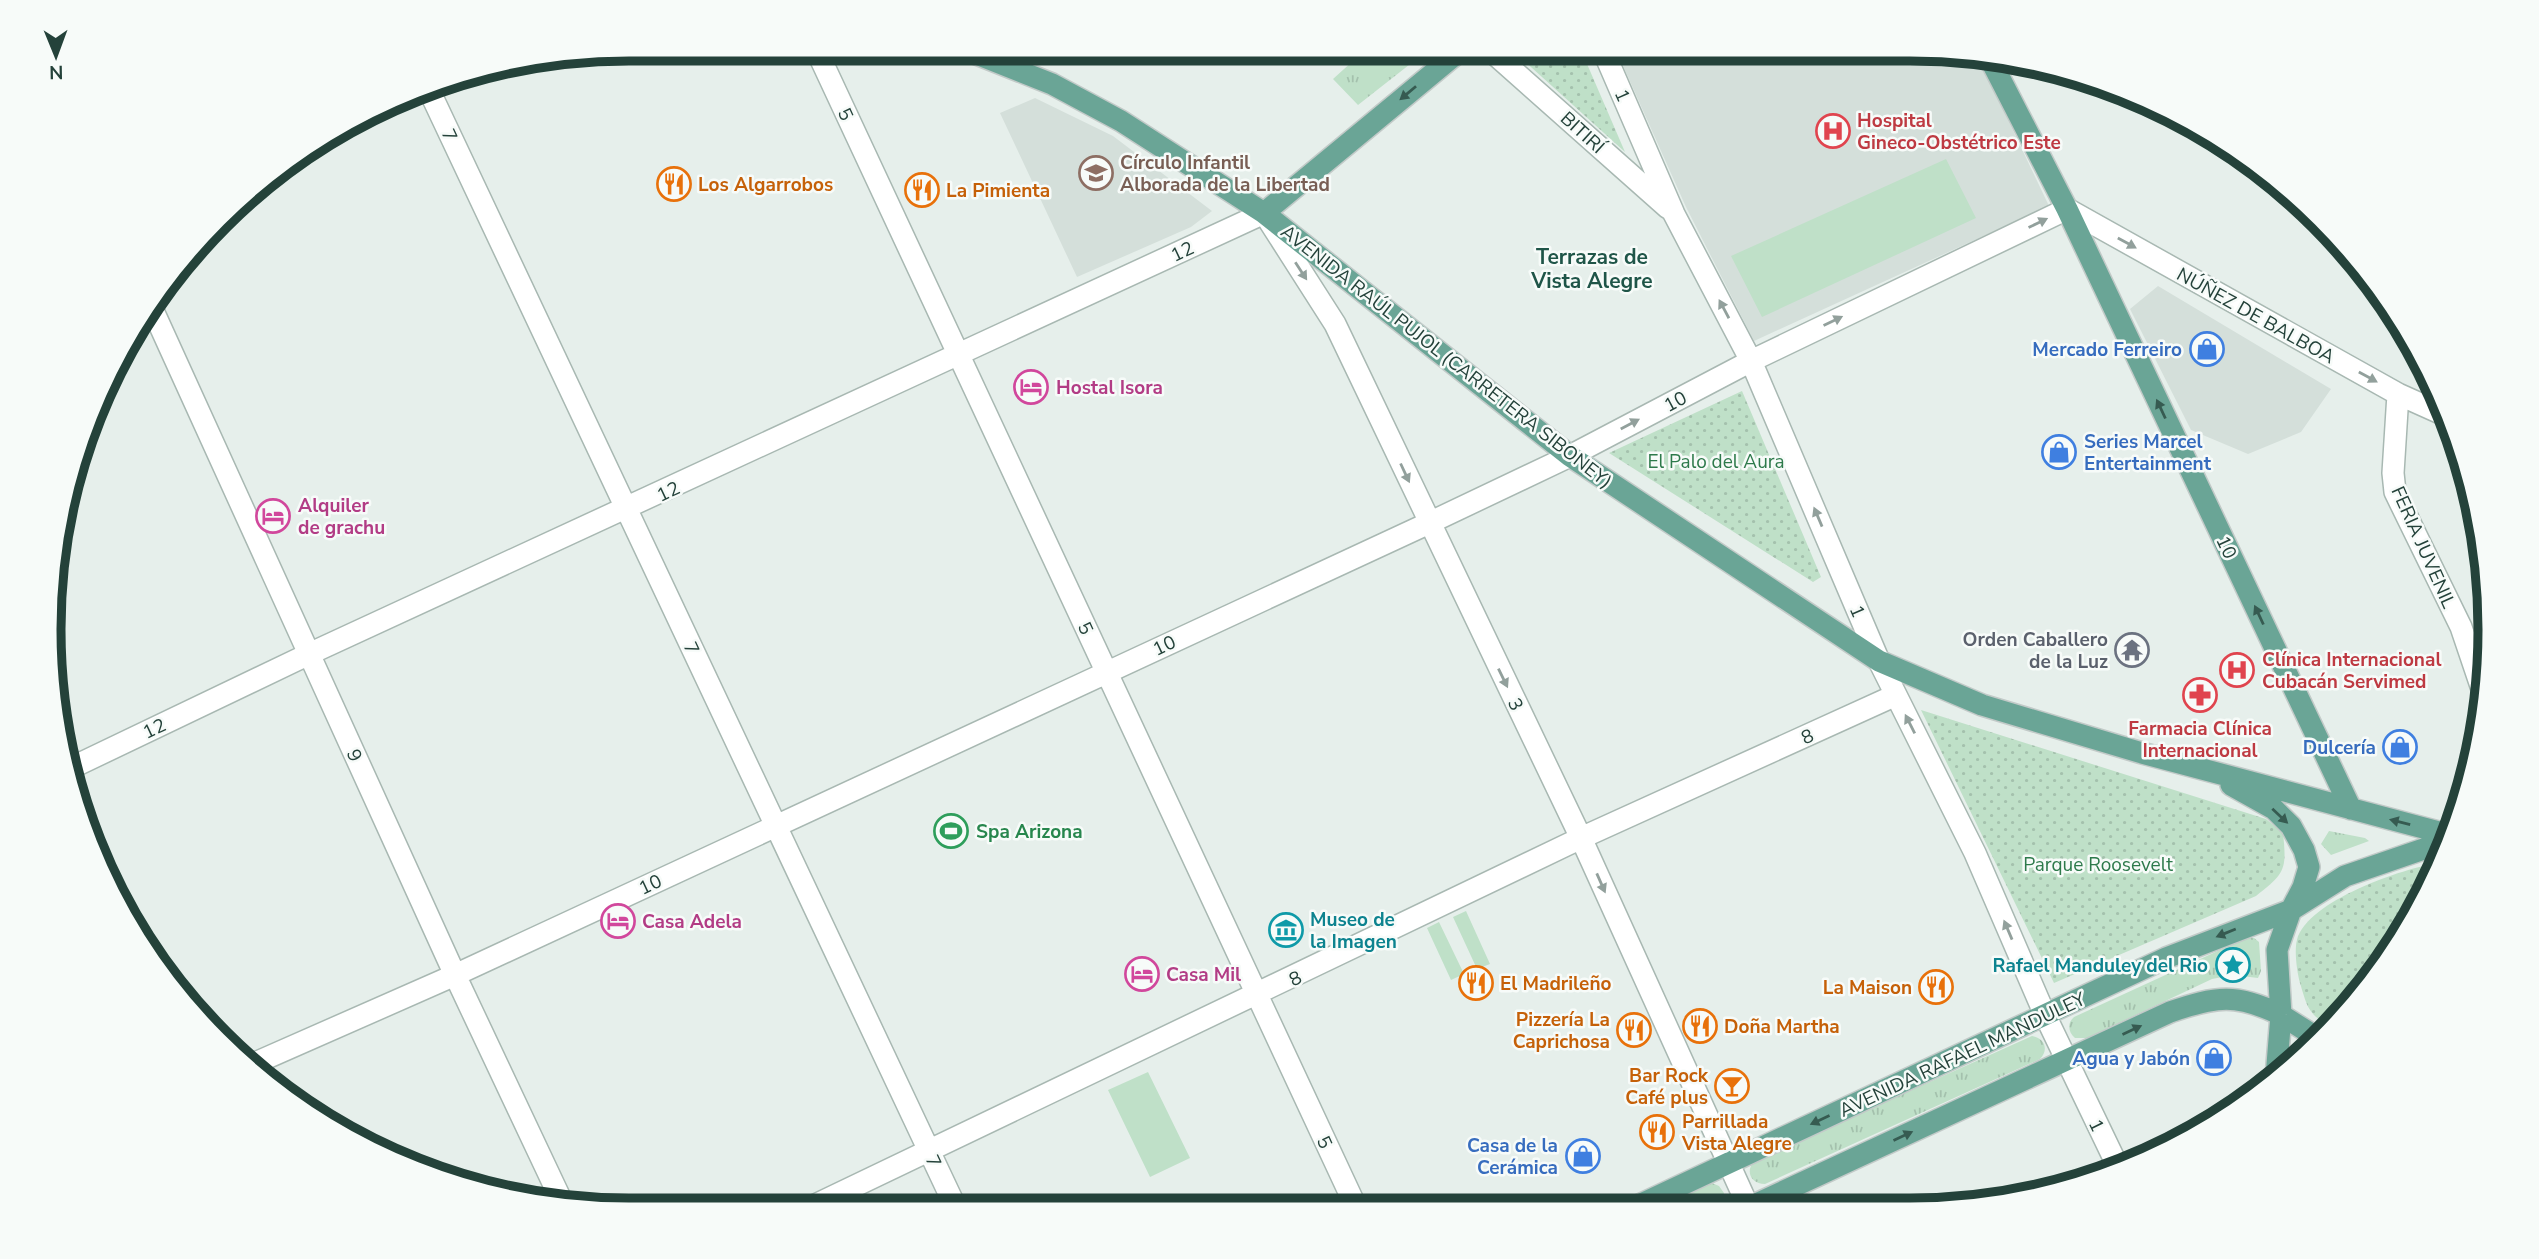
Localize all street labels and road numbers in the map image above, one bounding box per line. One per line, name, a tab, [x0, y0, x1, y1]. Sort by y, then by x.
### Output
street label: 1	[1608, 85, 1636, 106]
street label: 5	[831, 104, 859, 125]
street label: BITIRÍ	[1554, 106, 1611, 160]
street label: 7	[435, 125, 463, 146]
street label: AVENIDA RAÚL PUJOL (CARRETERA SIBONEY)	[1275, 219, 1618, 495]
street label: 12	[1167, 235, 1198, 269]
street label: NÚÑEZ DE BALBOA	[2172, 262, 2339, 370]
street label: 10	[1659, 385, 1692, 419]
street label: 12	[653, 475, 684, 509]
street label: FERIA JUVENIL	[2385, 482, 2462, 613]
street label: 10	[2209, 532, 2243, 563]
street label: 1	[1843, 601, 1871, 622]
street label: 5	[1071, 618, 1099, 639]
street label: 10	[1149, 629, 1180, 663]
street label: 7	[677, 638, 705, 659]
street label: 3	[1501, 694, 1529, 715]
street label: 12	[139, 712, 170, 746]
street label: 8	[1797, 723, 1818, 751]
street label: 9	[340, 745, 368, 766]
street label: 10	[635, 868, 666, 902]
street label: 8	[1285, 965, 1306, 993]
street label: AVENIDA RAFAEL MANDULEY	[1835, 986, 2090, 1124]
street label: 1	[2082, 1115, 2110, 1136]
street label: 5	[1310, 1132, 1338, 1153]
street label: 7	[919, 1151, 947, 1172]

